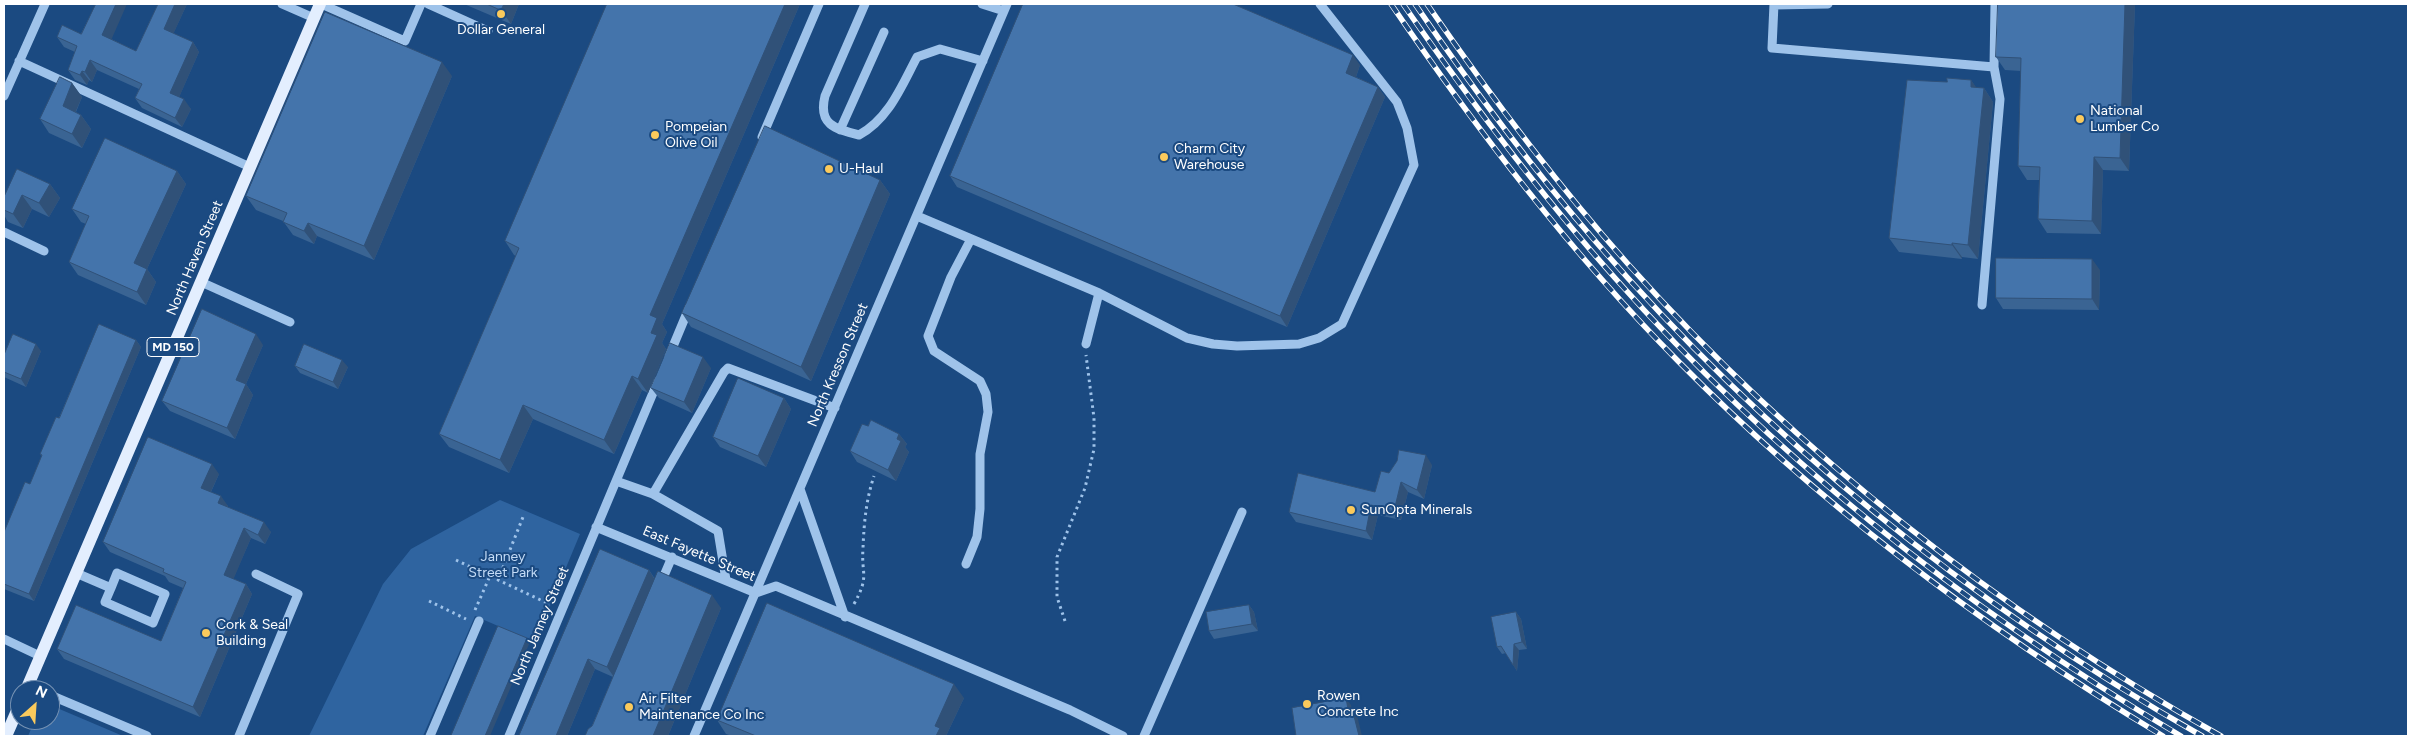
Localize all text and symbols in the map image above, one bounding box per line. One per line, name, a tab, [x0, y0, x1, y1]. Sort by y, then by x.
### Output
marker: Dollar General	[495, 8, 507, 20]
place label: Dollar General	[457, 22, 545, 38]
place label: National Lumber Co	[2090, 103, 2159, 136]
marker: National Lumber Co	[2074, 113, 2086, 125]
place label: Pompeian Olive Oil	[665, 119, 727, 152]
marker: Pompeian Olive Oil	[649, 129, 661, 141]
place label: Charm City Warehouse	[1174, 141, 1245, 174]
marker: Charm City Warehouse	[1158, 151, 1170, 163]
place label: U-Haul	[839, 161, 883, 177]
marker: U-Haul	[823, 163, 835, 175]
street label: North Haven Street	[163, 198, 227, 318]
street label: North Kresson Street	[804, 301, 872, 429]
road number: MD 150	[147, 338, 199, 357]
place label: SunOpta Minerals	[1361, 502, 1472, 518]
marker: SunOpta Minerals	[1345, 504, 1357, 516]
street label: East Fayette Street	[640, 523, 758, 585]
park label: Janney Street Park	[468, 549, 538, 582]
street label: North Janney Street	[507, 564, 573, 688]
place label: Cork & Seal Building	[216, 617, 288, 650]
marker: Cork & Seal Building	[200, 627, 212, 639]
north arrow	[10, 680, 60, 730]
text: N	[33, 682, 50, 702]
place label: Rowen Concrete Inc	[1317, 688, 1399, 720]
place label: Air Filter Maintenance Co Inc	[639, 691, 764, 724]
marker: Rowen Concrete Inc	[1301, 698, 1313, 710]
marker: Air Filter Maintenance Co Inc	[623, 701, 635, 713]

